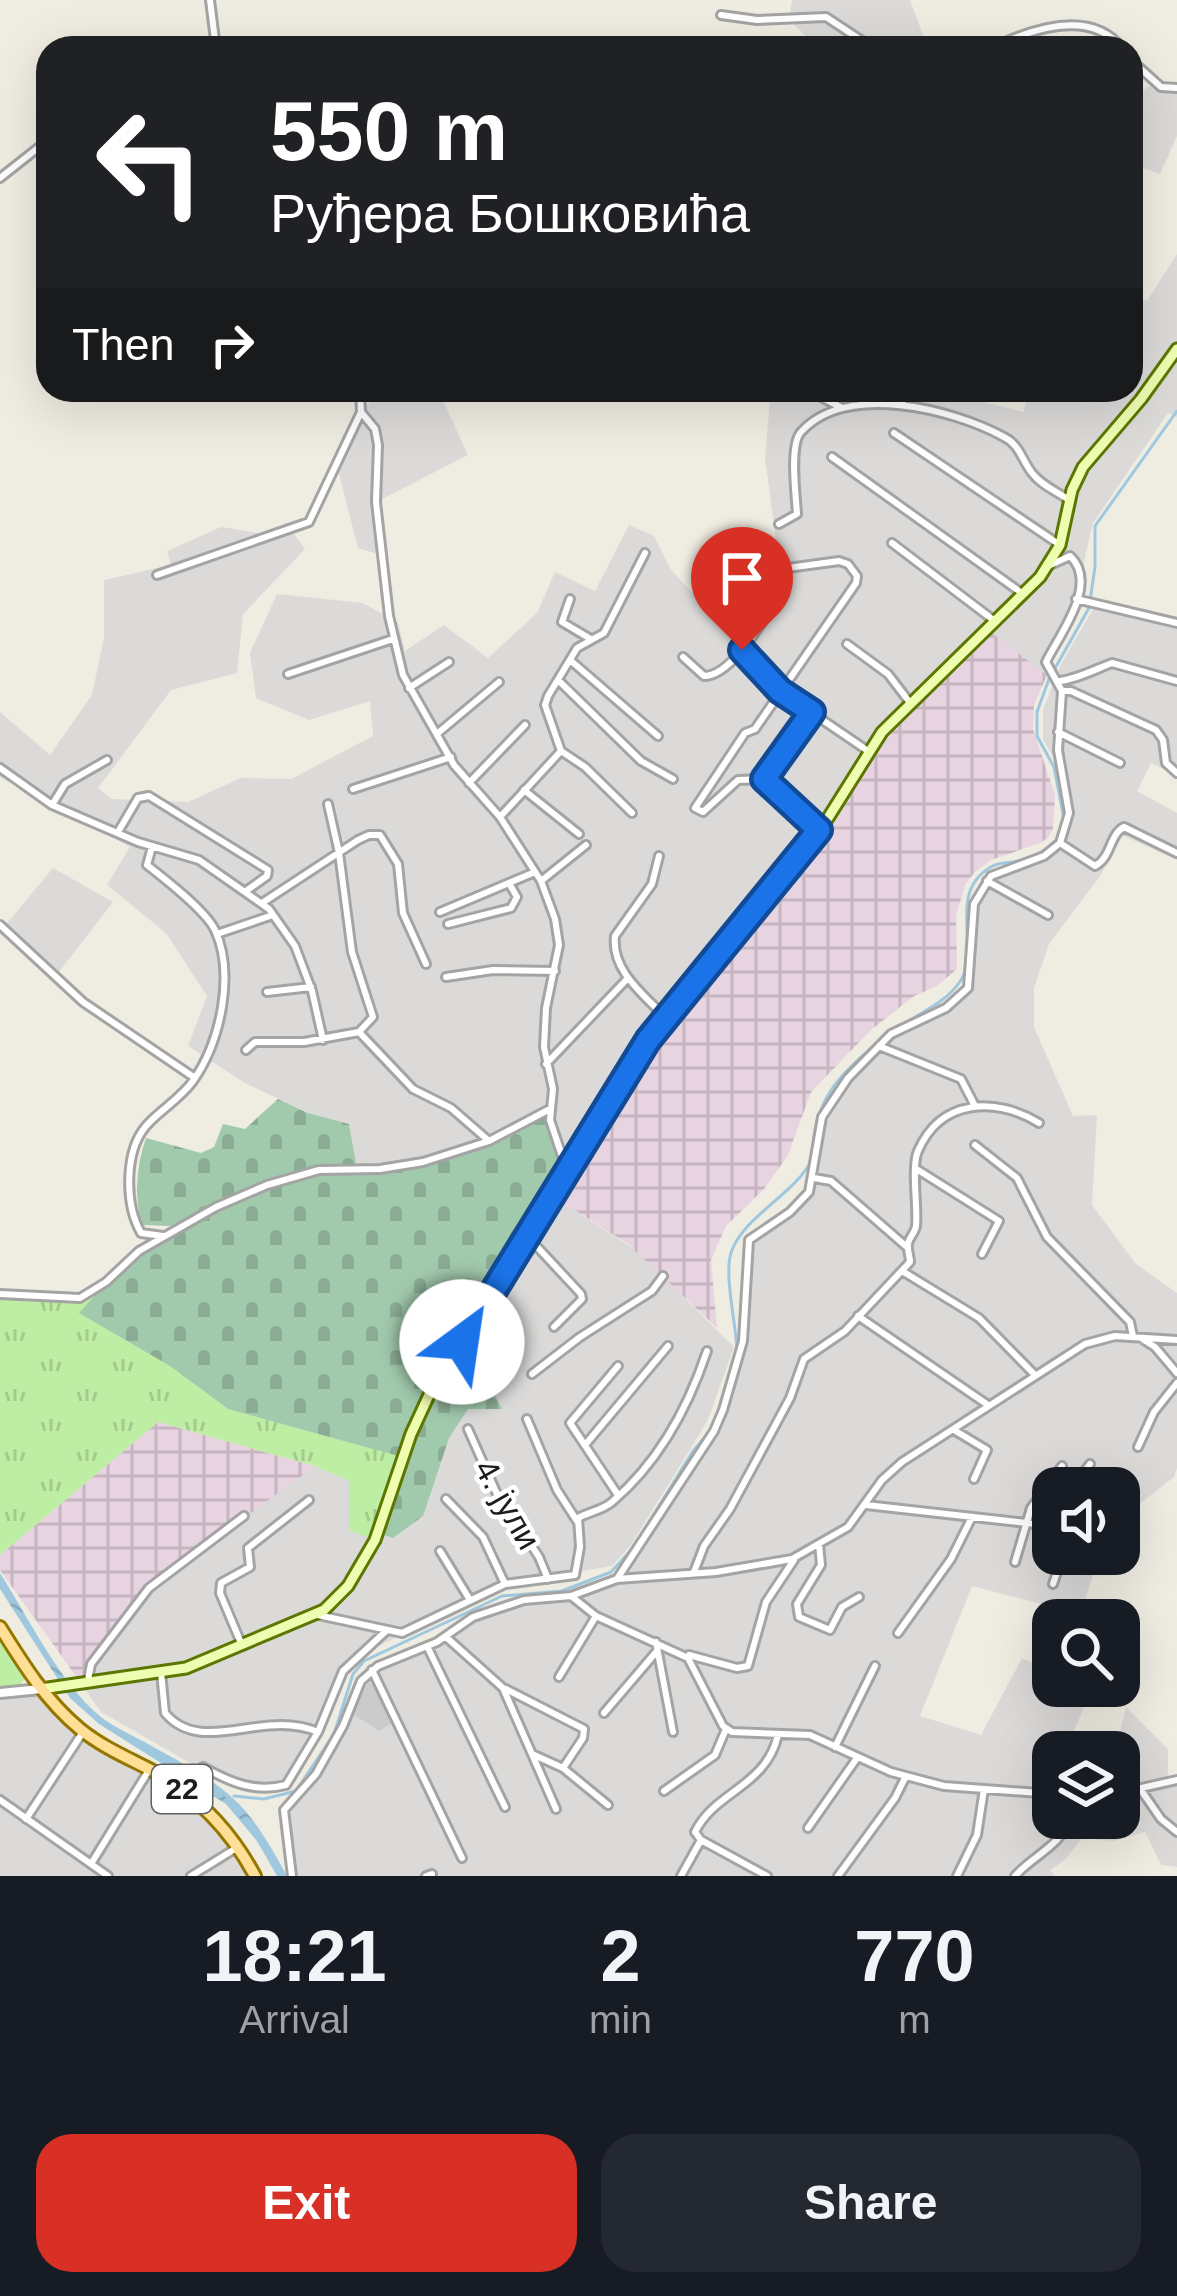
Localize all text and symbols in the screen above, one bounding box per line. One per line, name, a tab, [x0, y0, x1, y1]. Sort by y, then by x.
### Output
icon: left	[72, 84, 228, 240]
text: 550 m	[270, 84, 508, 178]
text: Руђера Бошковића	[270, 183, 750, 243]
icon: right	[199, 312, 265, 378]
text: Then	[72, 319, 175, 370]
pin	[691, 527, 793, 650]
icon: arrive	[709, 545, 775, 611]
position arrow	[399, 1279, 525, 1405]
street label: 4. јули	[467, 1453, 548, 1556]
map controls	[1032, 1467, 1140, 1839]
button: sound	[1032, 1467, 1140, 1575]
button: search	[1032, 1599, 1140, 1707]
button: layers	[1032, 1731, 1140, 1839]
road number: 22	[152, 1765, 212, 1813]
text: 18:21	[202, 1916, 387, 1996]
text: 2	[600, 1916, 641, 1996]
text: 770	[854, 1916, 975, 1996]
text: Arrival	[239, 1998, 350, 2041]
text: min	[589, 1998, 652, 2041]
text: m	[898, 1998, 931, 2041]
button: Exit	[36, 2134, 577, 2272]
button: Share	[601, 2134, 1141, 2272]

